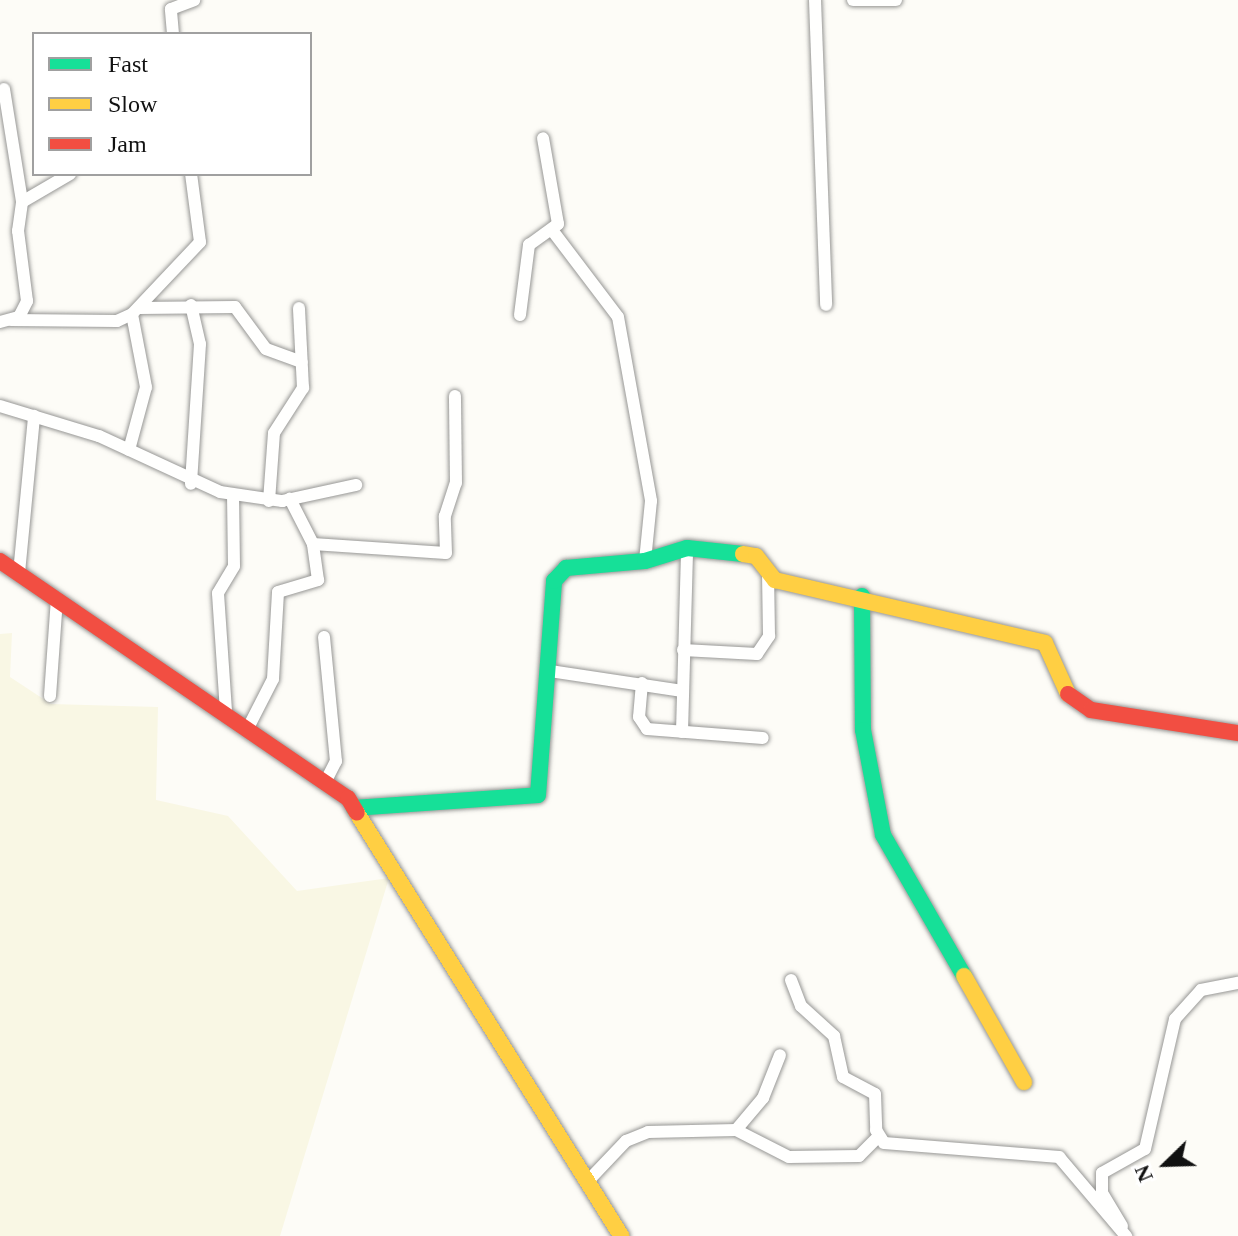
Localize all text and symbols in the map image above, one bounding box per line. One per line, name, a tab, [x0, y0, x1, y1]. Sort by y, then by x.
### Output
legend	[32, 32, 312, 176]
text: Fast	[108, 51, 148, 77]
text: Slow	[108, 91, 157, 117]
text: Jam	[108, 131, 147, 157]
north arrow	[1126, 1124, 1206, 1204]
text: N	[1129, 1161, 1158, 1186]

